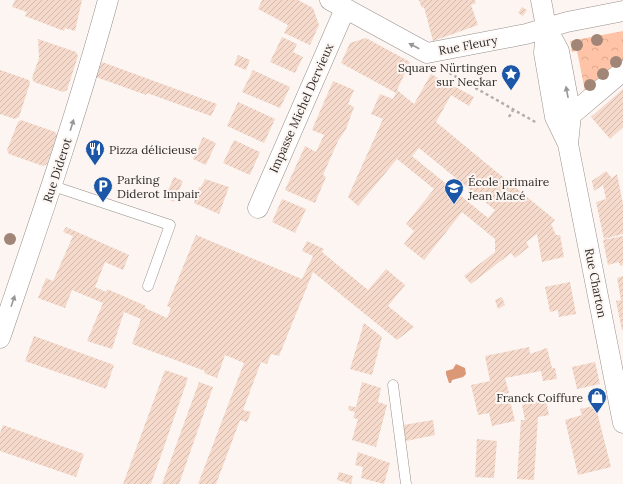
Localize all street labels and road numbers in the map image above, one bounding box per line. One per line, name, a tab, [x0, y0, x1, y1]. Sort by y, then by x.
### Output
street label: Rue Fleury	[437, 32, 499, 58]
street label: Impasse Michel Dervieux	[266, 40, 337, 175]
street label: Rue Diderot	[39, 135, 75, 204]
street label: Rue Charton	[582, 247, 610, 319]

